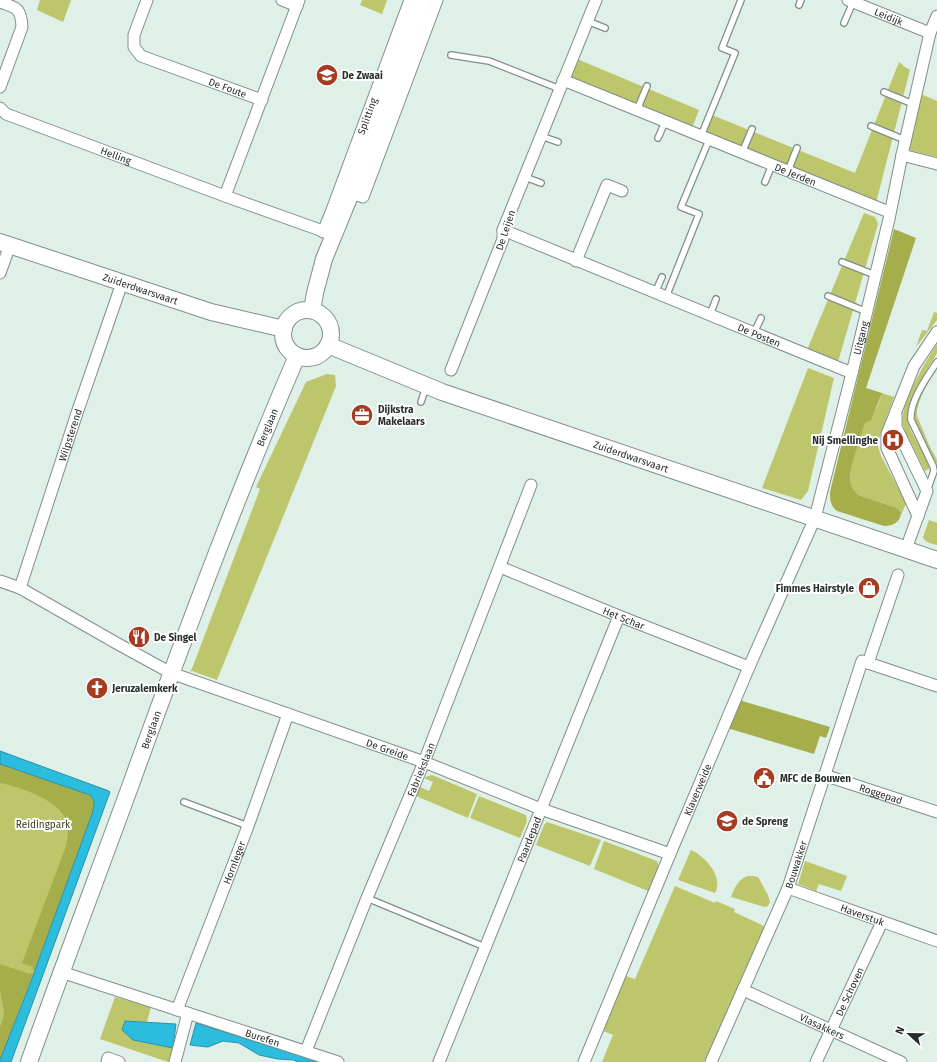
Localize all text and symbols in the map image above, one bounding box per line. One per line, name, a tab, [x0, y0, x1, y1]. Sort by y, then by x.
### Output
street label: Leidijk	[872, 6, 905, 29]
school or university icon: De Zwaai	[314, 62, 340, 88]
place label: De Zwaai	[342, 70, 383, 82]
street label: De Foute	[207, 76, 248, 101]
street label: Splitting	[356, 96, 380, 136]
street label: Helling	[99, 145, 134, 168]
street label: De Jerden	[773, 161, 818, 189]
street label: De Leijen	[494, 209, 518, 252]
street label: Zuiderdwarsvaart	[101, 271, 180, 308]
street label: Uitgang	[852, 319, 872, 356]
street label: De Posten	[736, 322, 782, 350]
office icon: Dijkstra Makelaars	[349, 402, 375, 428]
place label: Dijkstra Makelaars	[378, 404, 425, 428]
street label: Wilpsterend	[57, 407, 85, 463]
street label: Berglaan	[255, 407, 281, 448]
hospital icon: Nij Smellinghe	[880, 427, 906, 453]
place label: Nij Smellinghe	[812, 435, 878, 447]
street label: Zuiderdwarsvaart	[592, 439, 670, 476]
shop icon: Fimmes Hairstyle	[856, 575, 882, 601]
place label: Fimmes Hairstyle	[776, 583, 854, 595]
street label: Het Schar	[601, 605, 646, 633]
restaurant icon: De Singel	[126, 624, 152, 650]
place label: De Singel	[154, 632, 197, 644]
church icon: Jeruzalemkerk	[84, 675, 110, 701]
place label: Jeruzalemkerk	[111, 683, 178, 695]
street label: Berglaan	[139, 709, 164, 751]
street label: De Greide	[364, 737, 410, 763]
street label: Fabriekslaan	[405, 741, 438, 799]
street label: Klaverweide	[682, 762, 714, 818]
public building icon: MFC de Bouwen	[751, 765, 777, 791]
place label: MFC de Bouwen	[780, 773, 851, 785]
street label: Roggepad	[858, 782, 904, 807]
school or university icon: de Spreng	[714, 808, 740, 834]
street label: Paardepad	[515, 815, 544, 864]
place label: de Spreng	[742, 816, 789, 828]
park label: Reidingpark	[16, 819, 71, 831]
street label: Bouwakker	[783, 839, 810, 890]
street label: Hornleger	[221, 840, 249, 886]
street label: Haverstuk	[839, 902, 886, 929]
street label: De Schoven	[834, 965, 867, 1018]
street label: Vlasakkers	[798, 1012, 846, 1042]
north arrow	[889, 1014, 929, 1054]
text: N	[893, 1025, 908, 1036]
street label: Burefen	[244, 1027, 281, 1050]

